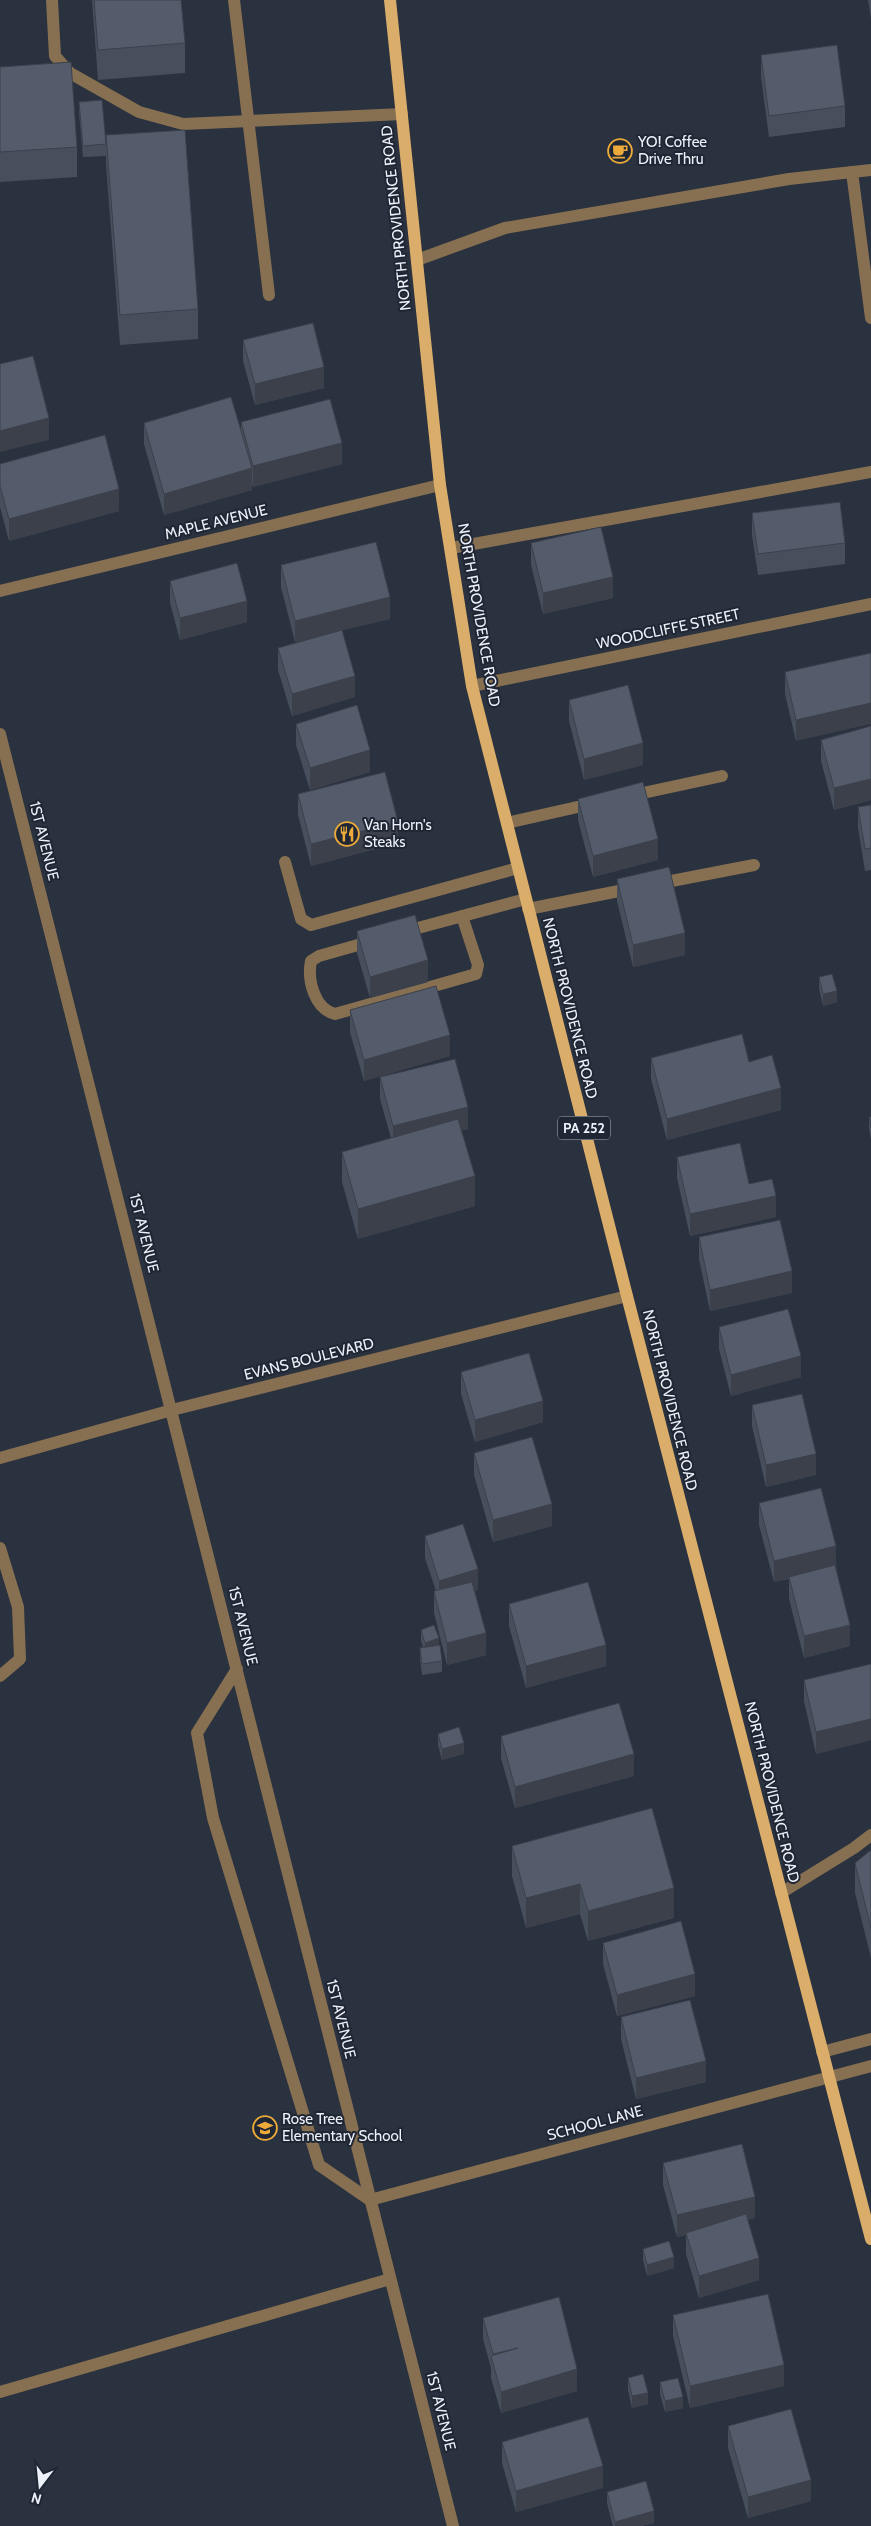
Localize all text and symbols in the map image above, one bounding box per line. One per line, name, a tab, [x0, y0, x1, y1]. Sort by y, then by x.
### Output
street label: NORTH PROVIDENCE ROAD	[377, 124, 415, 312]
place label: YO! Coffee Drive Thru	[637, 133, 707, 168]
cafe icon: YO! Coffee Drive Thru	[607, 138, 633, 164]
street label: MAPLE AVENUE	[163, 501, 269, 543]
street label: NORTH PROVIDENCE ROAD	[454, 522, 504, 708]
street label: WOODCLIFFE STREET	[594, 605, 742, 653]
street label: 1ST AVENUE	[26, 800, 62, 882]
place label: Van Horn's Steaks	[364, 816, 432, 851]
restaurant icon: Van Horn's Steaks	[334, 821, 360, 847]
street label: NORTH PROVIDENCE ROAD	[539, 916, 601, 1101]
road number: PA 252	[558, 1116, 610, 1140]
street label: 1ST AVENUE	[126, 1192, 162, 1274]
street label: NORTH PROVIDENCE ROAD	[639, 1308, 701, 1493]
street label: EVANS BOULEVARD	[242, 1334, 376, 1384]
street label: 1ST AVENUE	[225, 1585, 261, 1667]
street label: NORTH PROVIDENCE ROAD	[741, 1700, 803, 1885]
street label: 1ST AVENUE	[323, 1978, 359, 2060]
street label: SCHOOL LANE	[545, 2102, 645, 2144]
place label: Rose Tree Elementary School	[282, 2110, 403, 2145]
school or university icon: Rose Tree Elementary School	[252, 2115, 278, 2141]
street label: 1ST AVENUE	[423, 2370, 459, 2452]
north arrow	[15, 2461, 65, 2511]
text: N	[29, 2488, 44, 2509]

